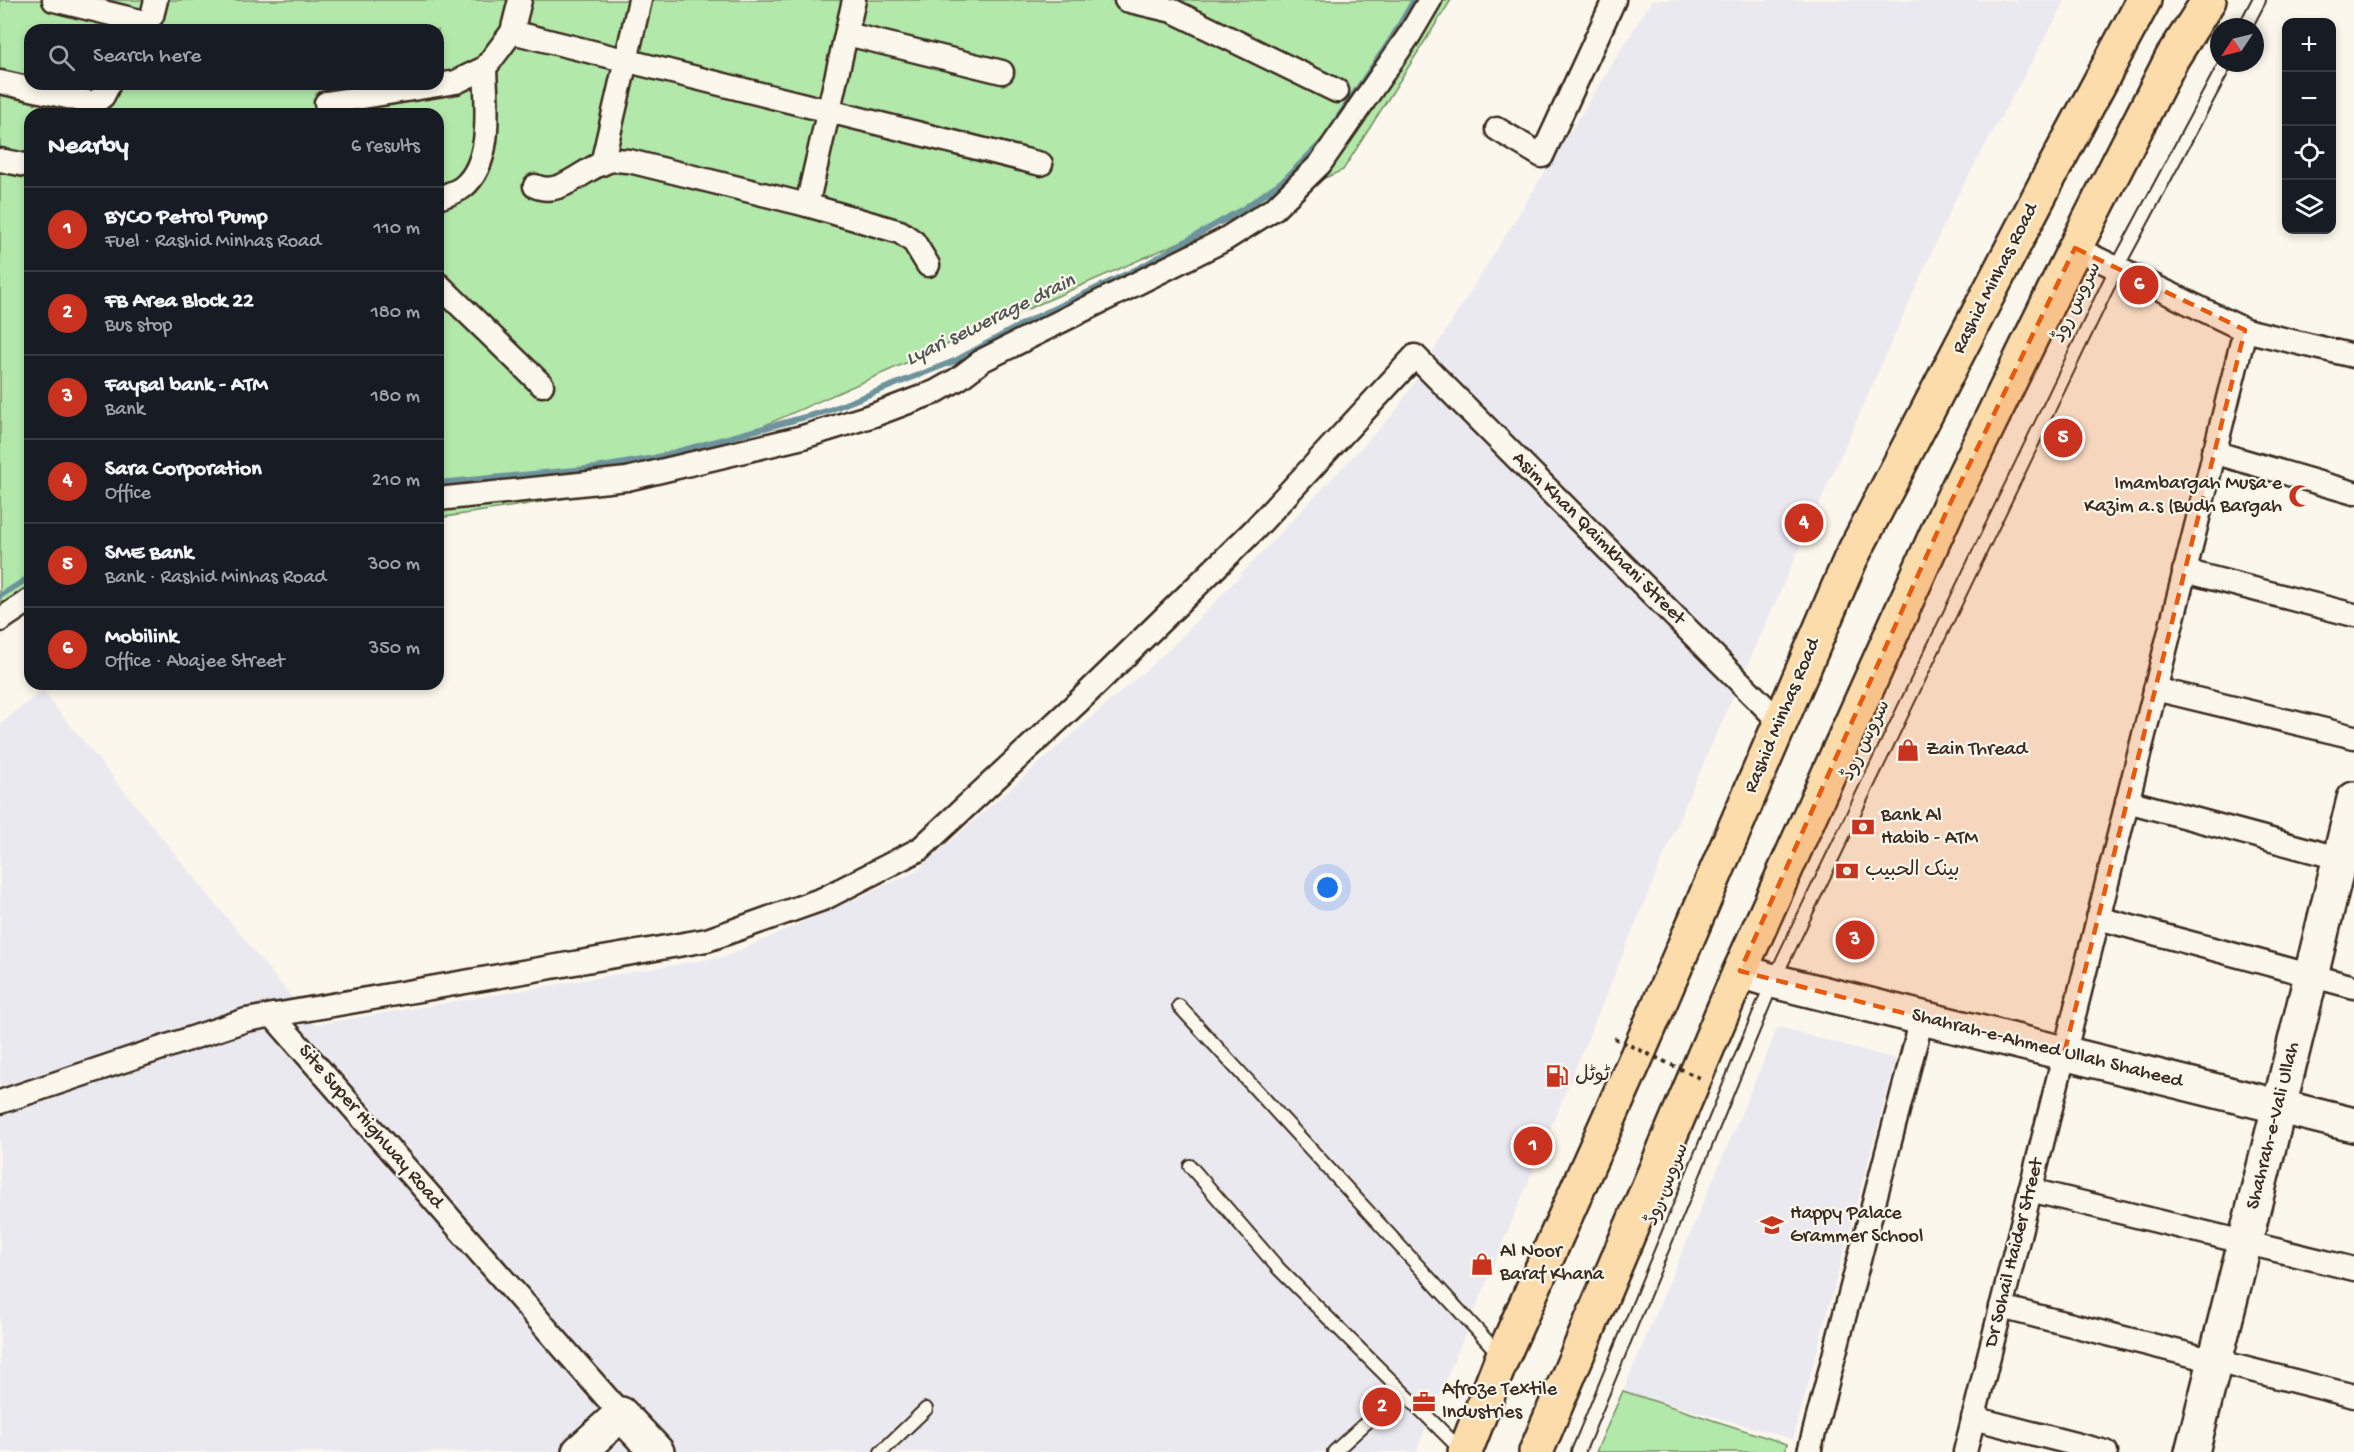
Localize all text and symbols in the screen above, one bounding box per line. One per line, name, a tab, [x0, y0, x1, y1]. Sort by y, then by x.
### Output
north arrow	[2210, 18, 2264, 72]
map controls	[2282, 18, 2336, 234]
button: +	[2282, 18, 2336, 72]
search box	[24, 24, 444, 90]
icon: search	[45, 41, 78, 74]
text: Search here	[93, 44, 201, 70]
button: −	[2282, 72, 2336, 126]
button: locate	[2282, 126, 2336, 180]
text: Nearby	[48, 132, 129, 163]
text: 6 results	[351, 136, 420, 159]
button: layers	[2282, 180, 2336, 234]
street label: Rashid Minhas Road	[1948, 198, 2045, 358]
text: BYCO Petrol Pump	[105, 205, 267, 231]
text: 1	[63, 218, 72, 241]
text: 110 m	[374, 218, 420, 241]
text: Fuel · Rashid Minhas Road	[105, 231, 321, 254]
street label: سروس روڈ	[2047, 258, 2107, 347]
pin: 6	[2120, 262, 2158, 308]
water label: Lyari sewerage drain	[902, 269, 1081, 373]
text: FB Area Block 22	[105, 289, 254, 315]
text: 2	[63, 302, 72, 325]
text: 180 m	[371, 302, 420, 325]
text: Bus stop	[105, 315, 172, 338]
text: Faysal bank - ATM	[105, 373, 268, 399]
text: 3	[62, 386, 73, 409]
text: 180 m	[371, 386, 420, 409]
text: Bank	[105, 399, 145, 422]
pin: 5	[2044, 416, 2082, 460]
street label: Asim Khan Qaimkhani Street	[1507, 448, 1691, 632]
text: Sara Corporation	[105, 457, 262, 483]
text: 4	[63, 470, 72, 493]
text: 210 m	[372, 470, 420, 493]
place label: Imambargah Musa e Kazim a.s (Budh Bargah	[2084, 473, 2283, 519]
text: Office	[105, 483, 151, 506]
mosque icon: Imambargah Musa e Kazim a.s (Budh Bargah	[2287, 483, 2313, 509]
pin: 4	[1784, 500, 1824, 546]
text: SME Bank	[105, 541, 193, 567]
text: 5	[62, 554, 73, 577]
text: 300 m	[368, 554, 420, 577]
text: Bank · Rashid Minhas Road	[105, 567, 326, 590]
text: Mobilink	[105, 625, 178, 651]
street label: Rashid Minhas Road	[1740, 633, 1827, 797]
text: 6	[62, 638, 73, 661]
text: 350 m	[369, 638, 420, 661]
text: Office · Abajee Street	[105, 651, 284, 674]
street label: سروس روڈ	[1836, 696, 1896, 785]
shop icon: Zain Thread	[1895, 737, 1921, 763]
place label: Zain Thread	[1926, 739, 2030, 762]
place label: Bank Al Habib - ATM	[1880, 805, 1978, 851]
bank icon: Bank Al Habib - ATM	[1850, 814, 1876, 840]
bank icon: بينک الحبيب	[1834, 858, 1860, 884]
place label: بينک الحبيب	[1865, 859, 1960, 883]
your location	[1313, 873, 1342, 902]
pin: 3	[1836, 918, 1874, 962]
street label: Shahrah-e-Ahmed Ullah Shaheed	[1909, 1004, 2187, 1094]
street label: Site Super Highway Road	[292, 1040, 449, 1216]
street label: Shahrah-e-Vali Ullah	[2242, 1040, 2306, 1212]
fuel station icon: ٹوٹل	[1544, 1063, 1570, 1089]
place label: ٹوٹل	[1575, 1064, 1611, 1088]
pin: 1	[1514, 1124, 1552, 1168]
street label: سروس روڈ	[1639, 1140, 1695, 1230]
street label: Dr Sohail Haider Street	[1980, 1154, 2050, 1352]
place label: Happy Palace Grammer School	[1790, 1203, 1923, 1249]
school or university icon: Happy Palace Grammer School	[1759, 1212, 1785, 1238]
place label: Al Noor Baraf Khana	[1499, 1241, 1605, 1287]
shop icon: Al Noor Baraf Khana	[1469, 1251, 1495, 1277]
place label: Afroze Textile Industries	[1442, 1379, 1558, 1425]
pin: 2	[1362, 1384, 1402, 1430]
office icon: Afroze Textile Industries	[1411, 1389, 1437, 1415]

